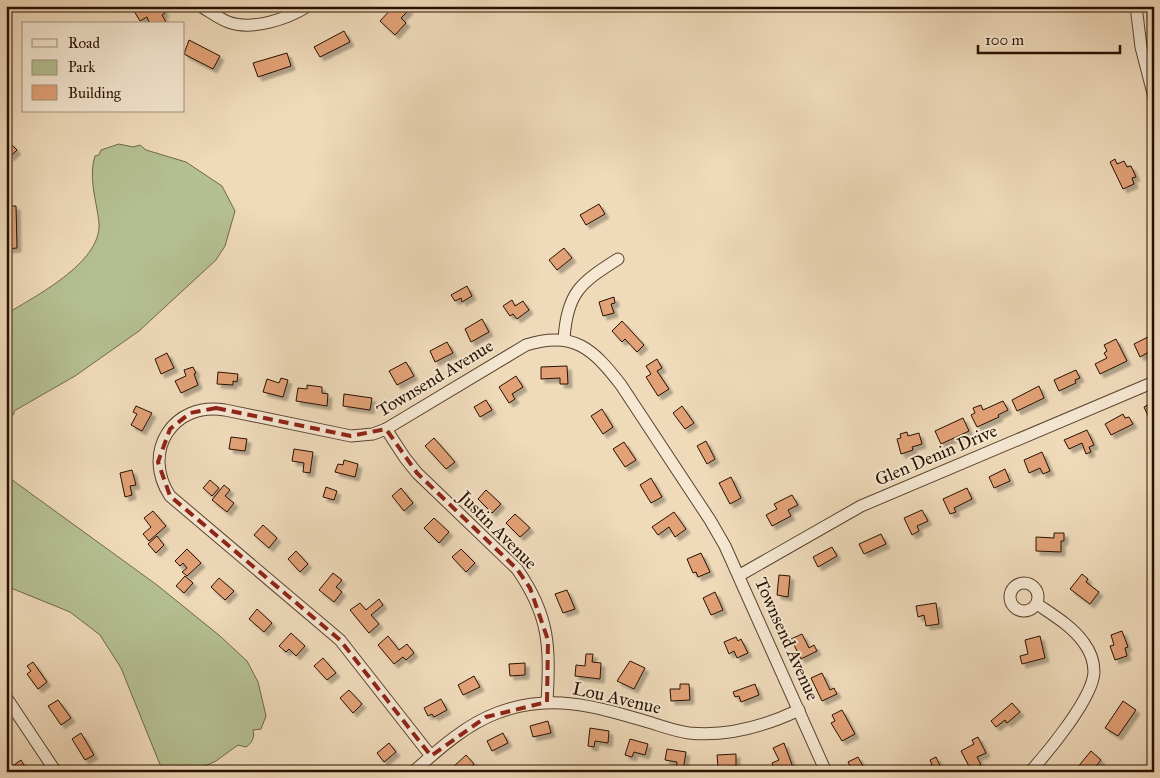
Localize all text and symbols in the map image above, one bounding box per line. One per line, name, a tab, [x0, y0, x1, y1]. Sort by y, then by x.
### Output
legend	[22, 22, 185, 112]
scale bar	[978, 22, 1120, 54]
text: 100 m	[985, 31, 1025, 49]
text: Road	[68, 34, 100, 52]
text: Park	[68, 58, 95, 76]
text: Building	[68, 84, 122, 102]
street label: Townsend Avenue	[373, 335, 497, 421]
street label: Glen Denin Drive	[872, 419, 1000, 491]
street label: Justin Avenue	[452, 485, 542, 575]
street label: Townsend Avenue	[750, 574, 824, 704]
street label: Lou Avenue	[571, 677, 663, 719]

